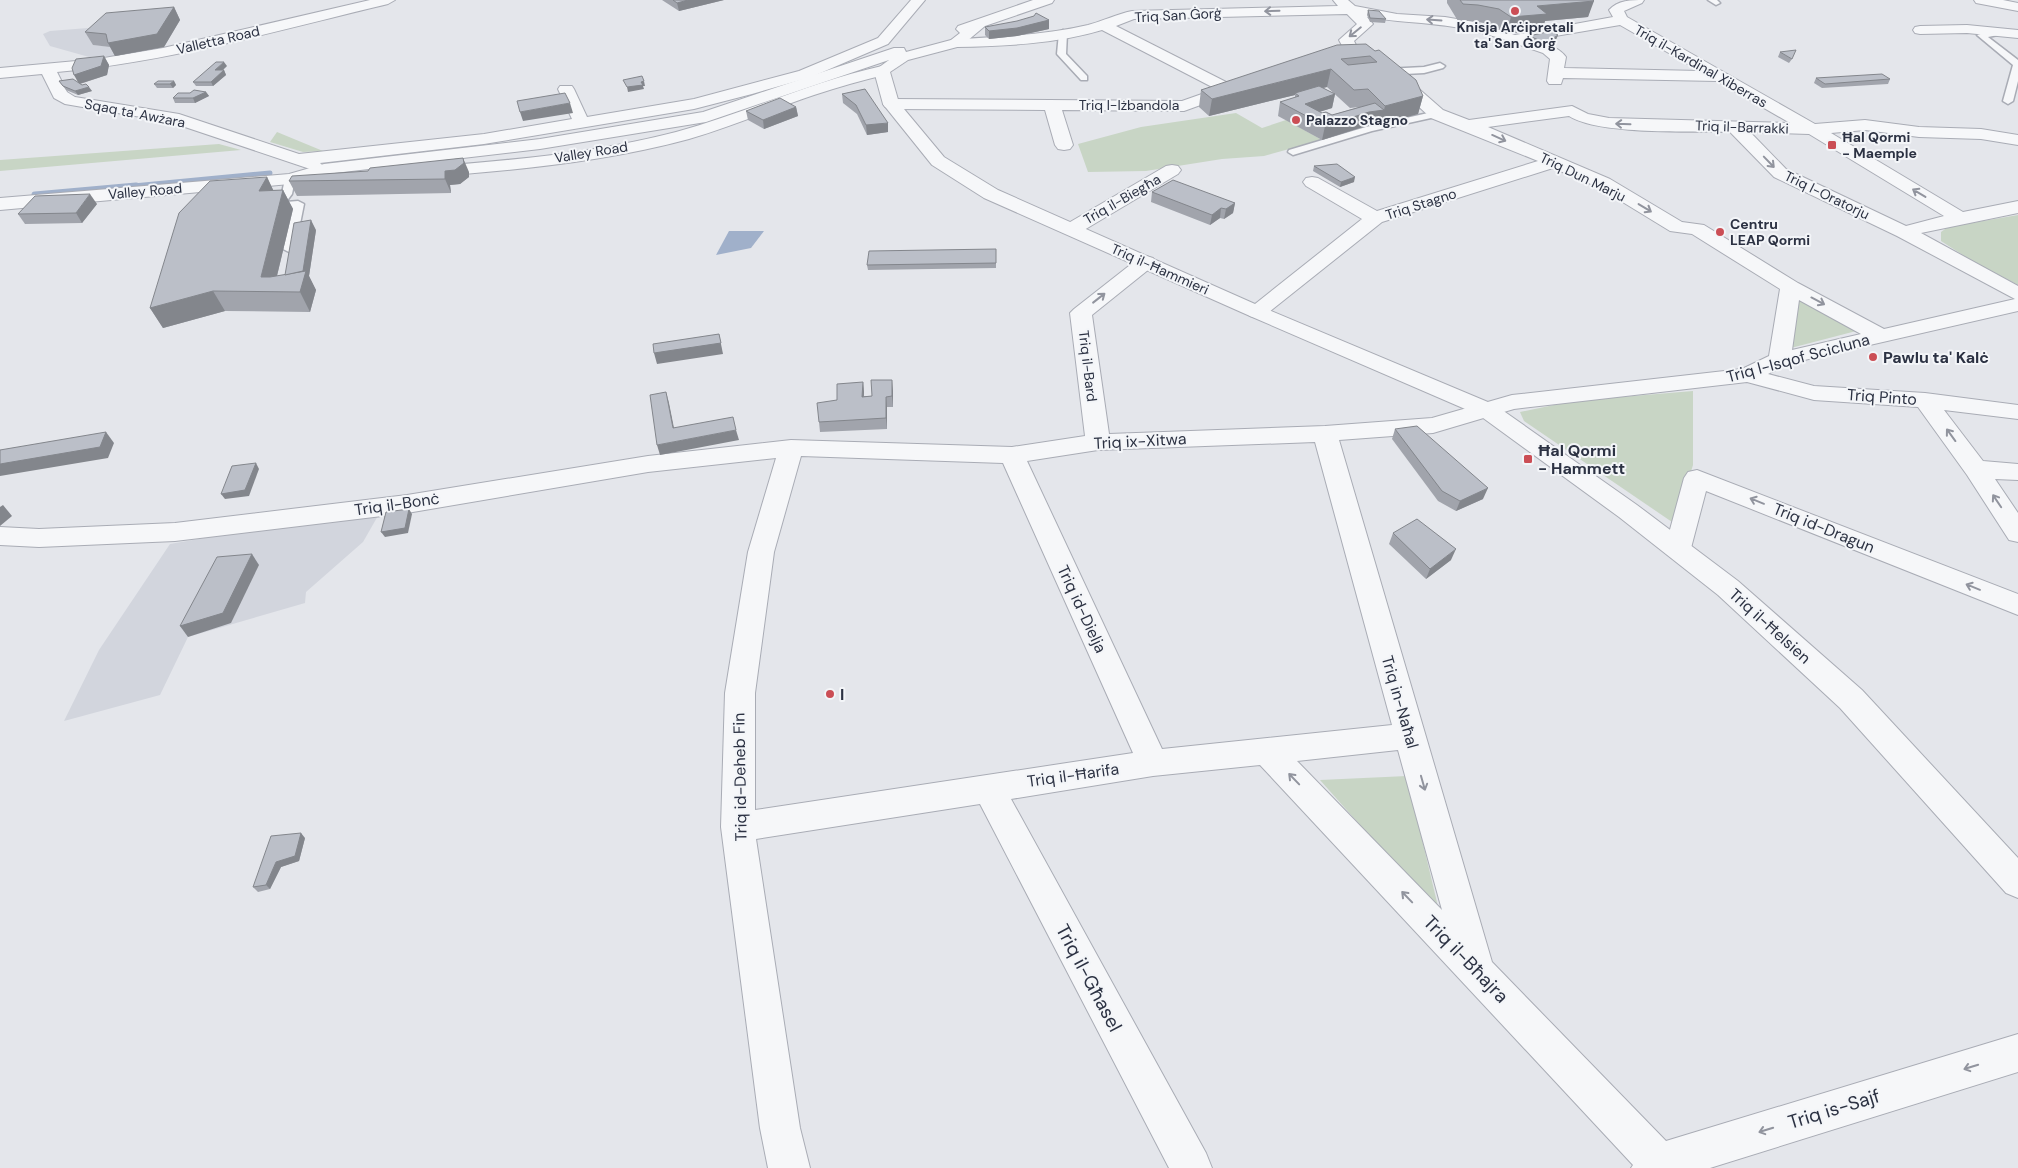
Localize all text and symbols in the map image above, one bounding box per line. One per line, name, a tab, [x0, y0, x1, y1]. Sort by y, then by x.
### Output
street label: Triq San Ġorġ	[1134, 4, 1222, 26]
marker: Knisja Arċipretali ta' San Ġorġ	[1509, 5, 1521, 17]
one-way arrow	[1264, 6, 1280, 16]
one-way arrow	[1426, 16, 1442, 25]
place label: Knisja Arċipretali ta' San Ġorġ	[1456, 18, 1574, 52]
street label: Triq il-Kardinal Xiberras	[1631, 21, 1771, 111]
street label: Valletta Road	[175, 22, 261, 58]
one-way arrow	[1349, 27, 1362, 38]
street label: Sqaq ta' Awżara	[83, 94, 187, 132]
street label: Triq l-Iżbandola	[1079, 96, 1179, 114]
place label: Palazzo Stagno	[1306, 111, 1408, 129]
marker: Palazzo Stagno	[1290, 114, 1302, 126]
street label: Triq il-Barrakki	[1695, 116, 1789, 138]
one-way arrow	[1616, 119, 1632, 128]
place label: Ħal Qormi - Maemple	[1842, 128, 1917, 162]
one-way arrow	[1491, 134, 1506, 144]
street label: Valley Road	[553, 137, 629, 167]
marker: Ħal Qormi - Maemple	[1826, 139, 1838, 151]
street label: Triq Dun Marju	[1537, 148, 1629, 206]
one-way arrow	[1763, 156, 1775, 169]
street label: Triq l-Oratorju	[1782, 167, 1872, 223]
street label: Triq il-Biegħa	[1080, 170, 1164, 228]
street label: Valley Road	[107, 179, 183, 203]
street label: Triq Stagno	[1383, 184, 1459, 224]
one-way arrow	[1912, 187, 1926, 197]
one-way arrow	[1638, 204, 1652, 214]
place label: Centru LEAP Qormi	[1730, 215, 1810, 249]
marker: Centru LEAP Qormi	[1714, 226, 1726, 238]
street label: Triq il-Ħammieri	[1108, 239, 1212, 299]
one-way arrow	[1093, 293, 1106, 304]
one-way arrow	[1810, 297, 1825, 307]
street label: Triq il-Bard	[1075, 329, 1101, 403]
street label: Triq l-Isqof Scicluna	[1724, 329, 1872, 387]
place label: Pawlu ta' Kalċ	[1883, 347, 1989, 368]
marker: Pawlu ta' Kalċ	[1867, 351, 1879, 363]
street label: Triq Pinto	[1846, 384, 1918, 410]
street label: Triq ix-Xitwa	[1093, 428, 1187, 454]
one-way arrow	[1945, 429, 1956, 442]
place label: Ħal Qormi - Hammett	[1538, 440, 1625, 479]
marker: Ħal Qormi - Hammett	[1522, 453, 1534, 465]
street label: Triq il-Bonċ	[353, 488, 441, 520]
one-way arrow	[1992, 494, 2002, 508]
one-way arrow	[1749, 496, 1765, 505]
street label: Triq id-Dragun	[1770, 498, 1878, 558]
street label: Triq id-Dielja	[1052, 562, 1112, 656]
one-way arrow	[1966, 582, 1981, 591]
street label: Triq il-Ħelsien	[1725, 584, 1815, 668]
street label: Triq in-Naħal	[1377, 653, 1423, 751]
place label: I	[840, 684, 844, 705]
marker: I	[824, 688, 836, 700]
street label: Triq id-Deheb Fin	[728, 712, 752, 842]
street label: Triq il-Ħarifa	[1026, 758, 1120, 792]
one-way arrow	[1288, 773, 1300, 786]
one-way arrow	[1419, 775, 1428, 791]
one-way arrow	[1401, 891, 1413, 903]
street label: Triq il-Bħajra	[1418, 910, 1514, 1008]
street label: Triq il-Għasel	[1050, 920, 1128, 1036]
one-way arrow	[1964, 1063, 1980, 1073]
street label: Triq is-Sajf	[1785, 1083, 1883, 1135]
one-way arrow	[1758, 1126, 1774, 1136]

